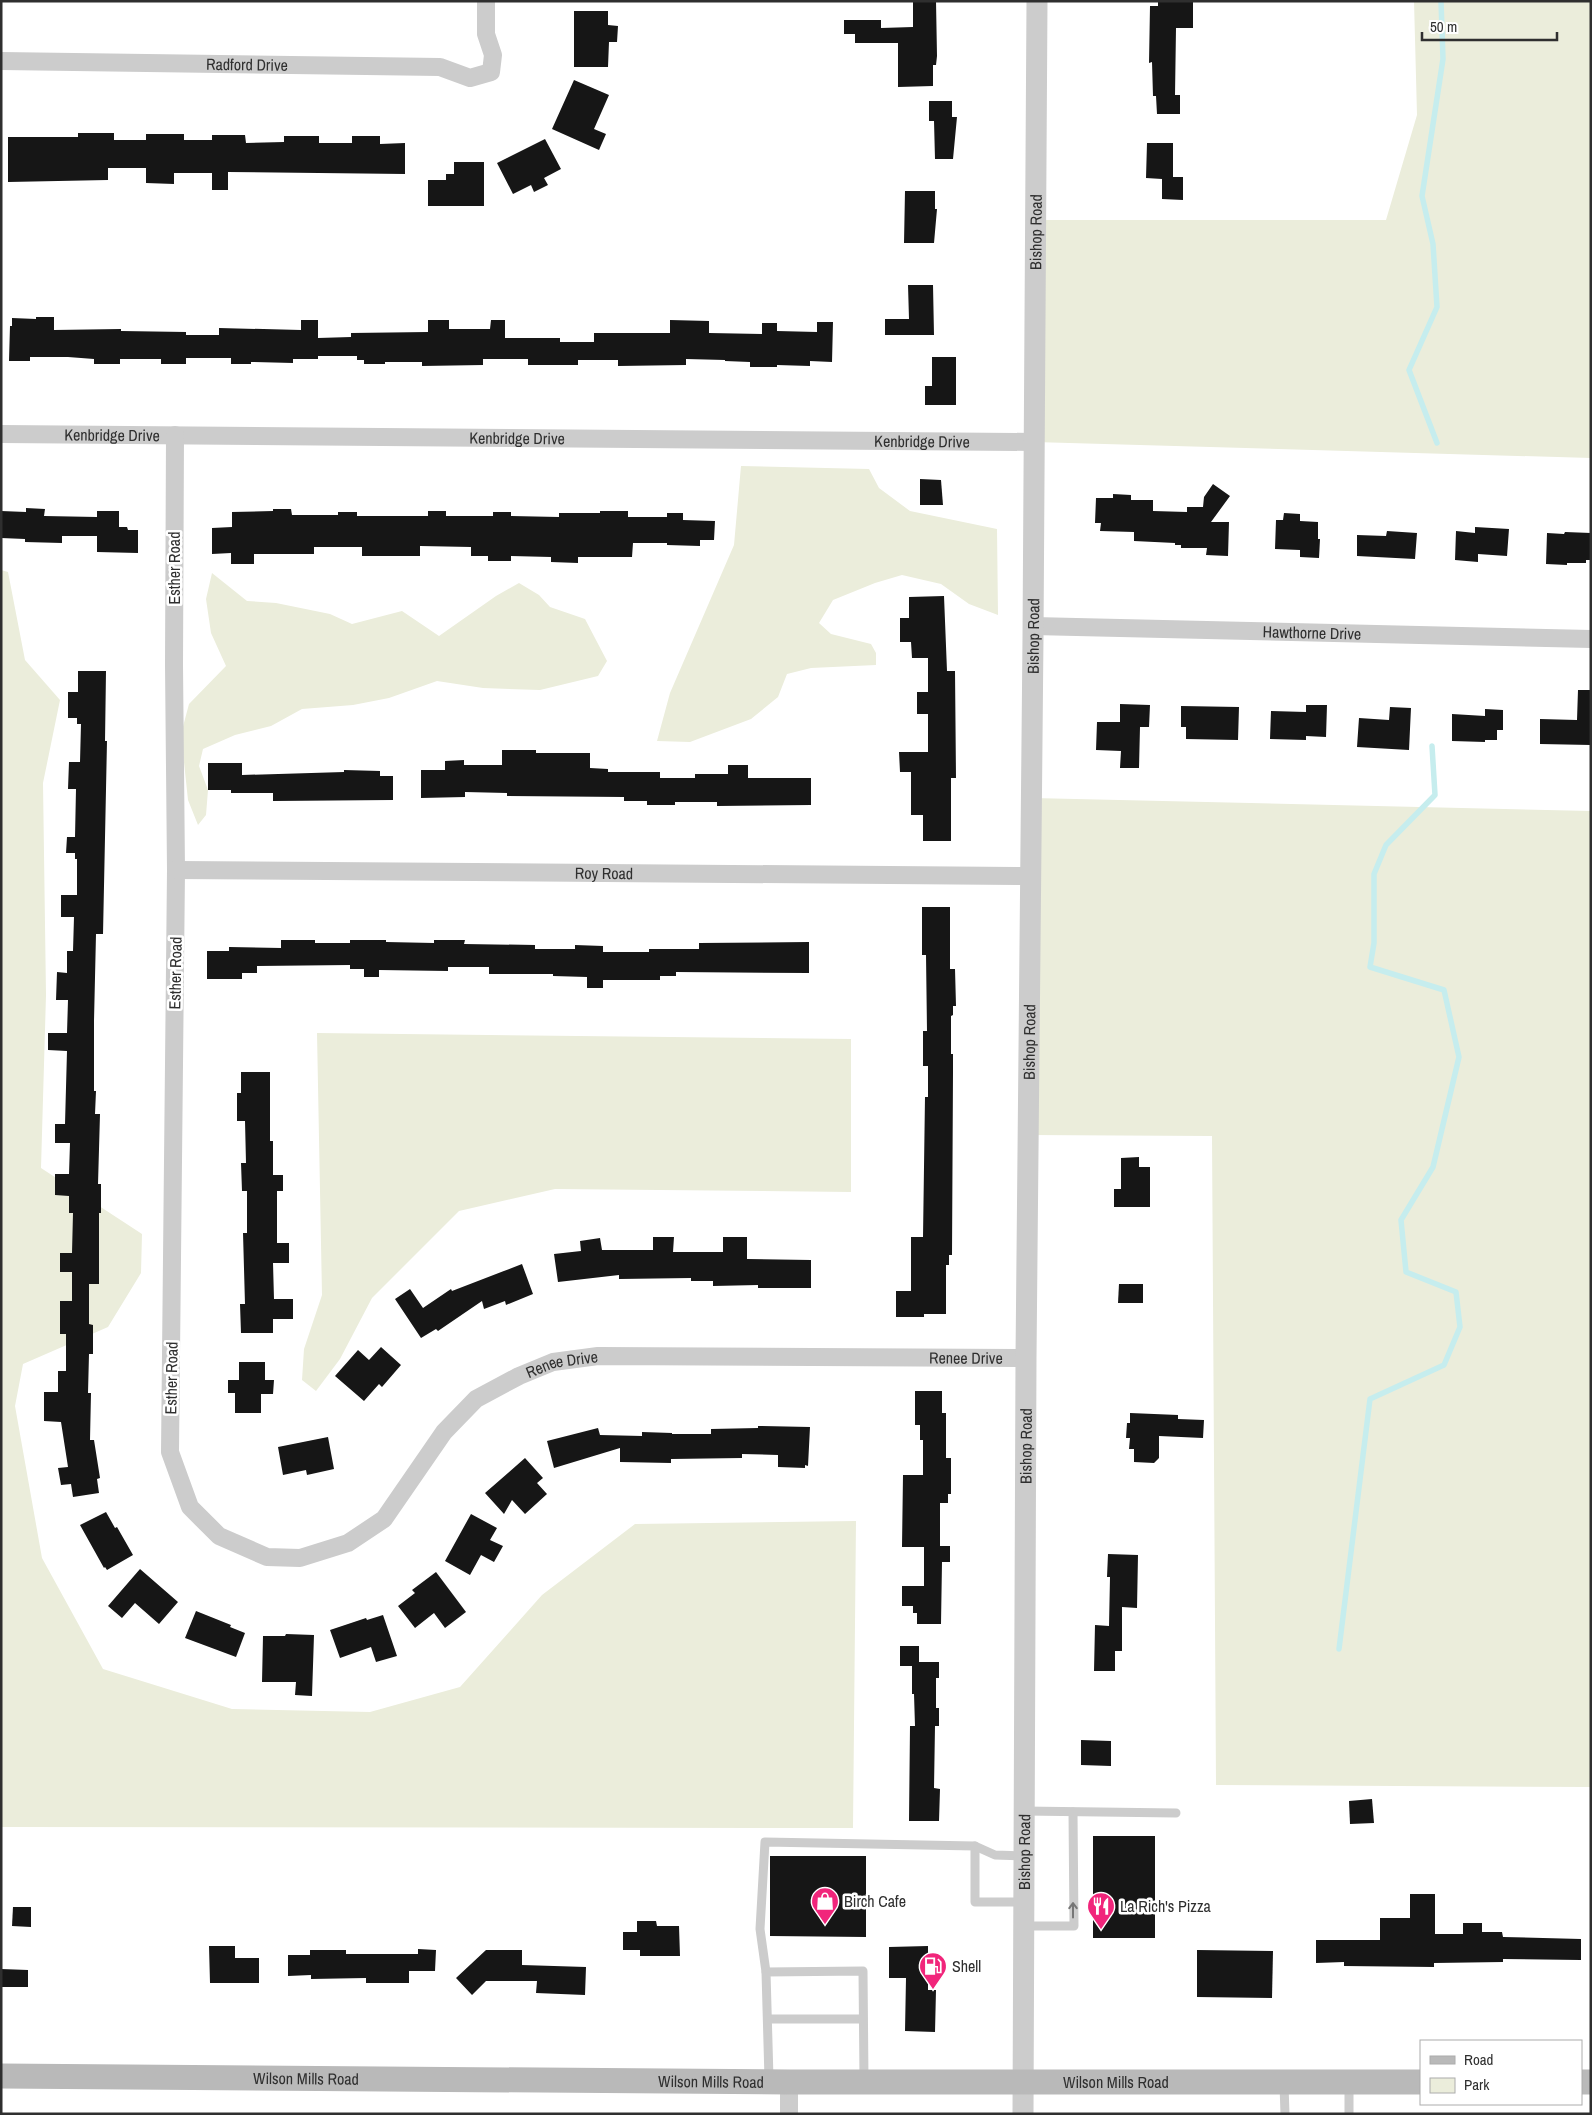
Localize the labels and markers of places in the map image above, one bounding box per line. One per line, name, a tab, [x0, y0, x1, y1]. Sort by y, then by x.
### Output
shop icon: Birch Cafe	[810, 1886, 840, 1925]
place label: Birch Cafe	[844, 1890, 906, 1912]
restaurant icon: La Rich's Pizza	[1086, 1891, 1116, 1930]
place label: La Rich's Pizza	[1120, 1895, 1211, 1917]
fuel station icon: Shell	[918, 1951, 948, 1990]
place label: Shell	[952, 1955, 981, 1977]

